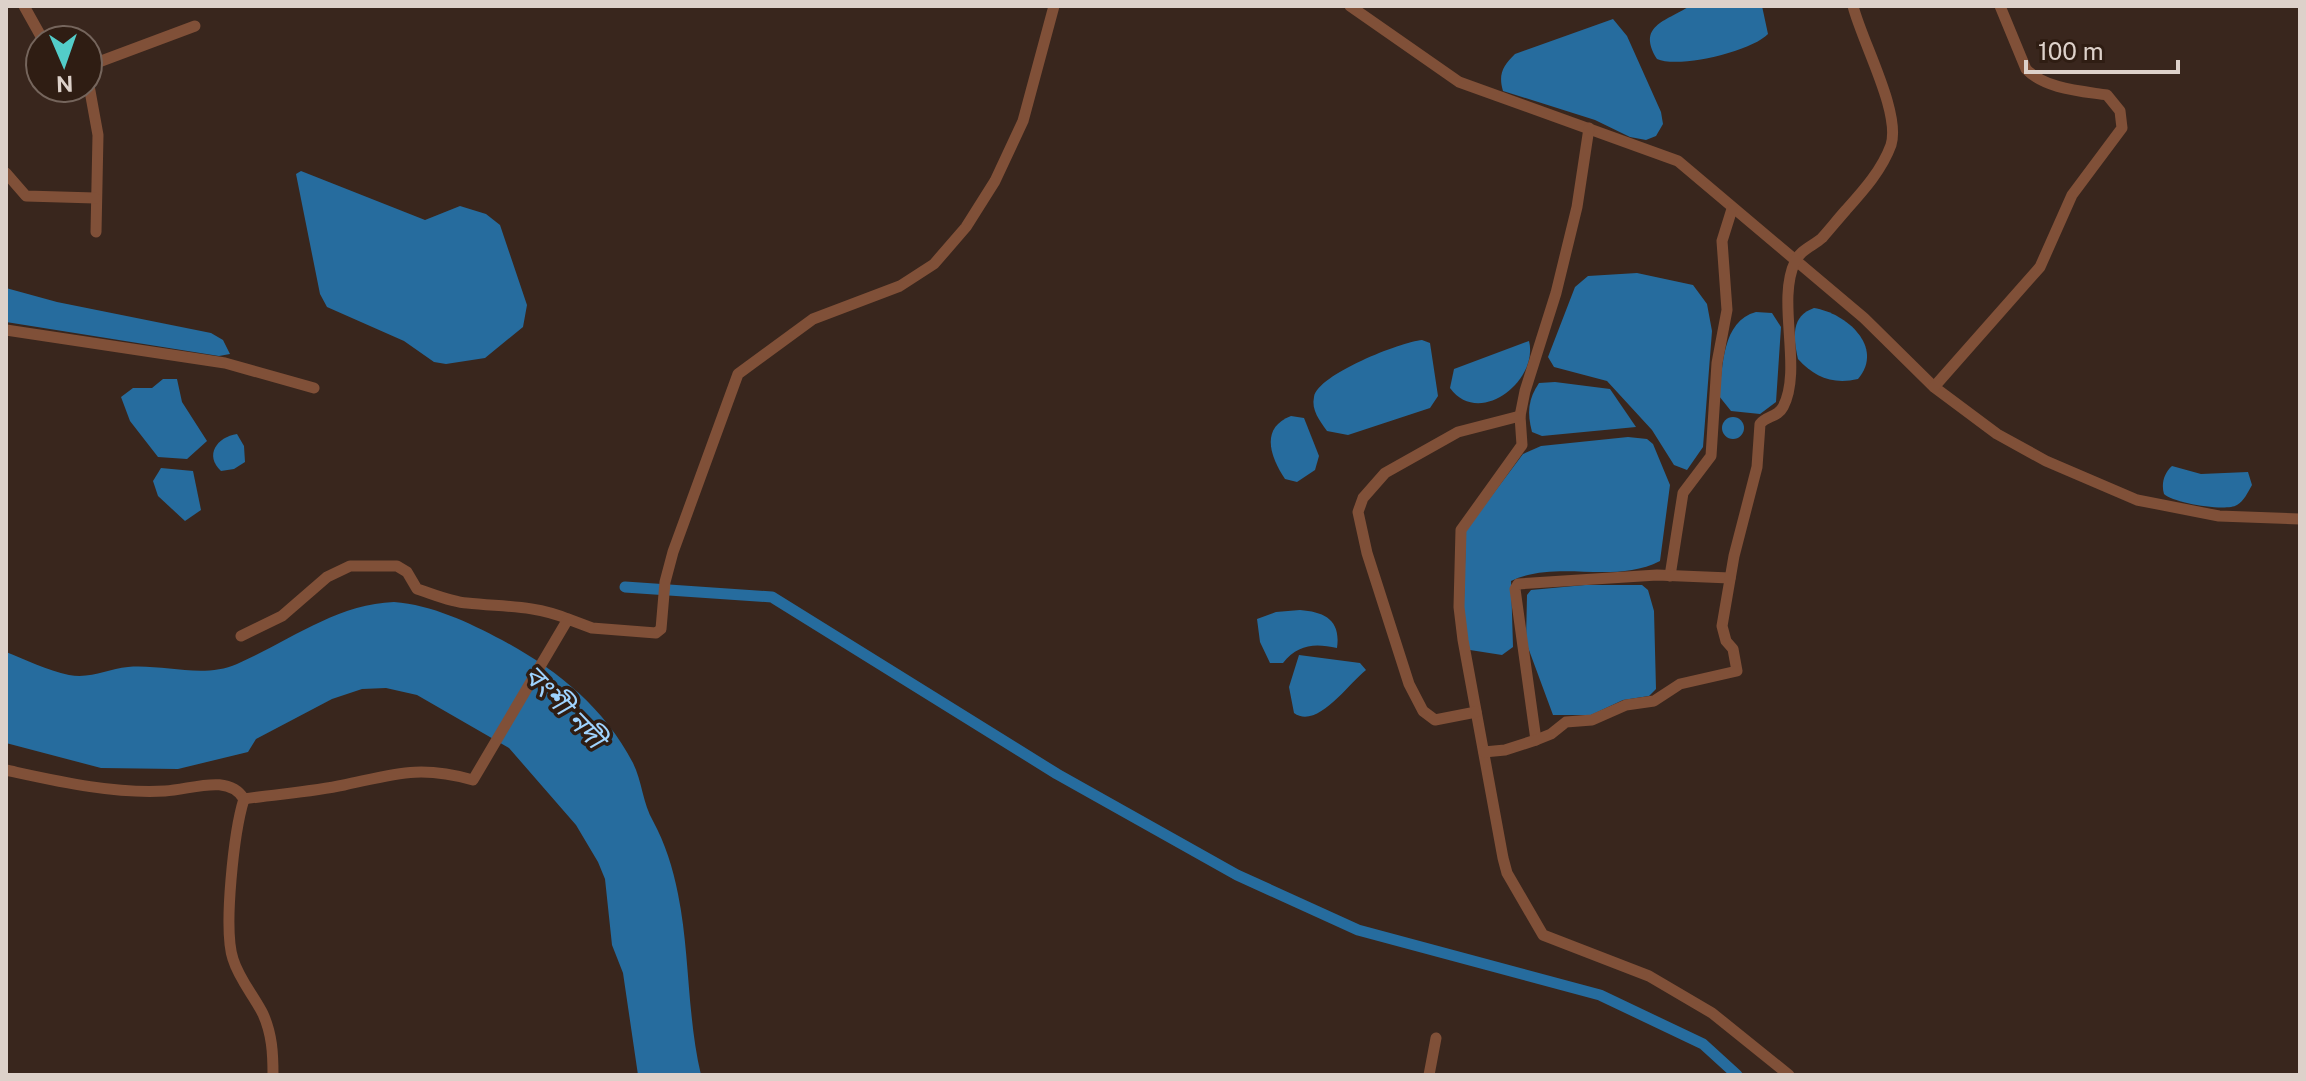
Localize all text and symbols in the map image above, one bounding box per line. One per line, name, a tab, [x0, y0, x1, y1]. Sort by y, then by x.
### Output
north arrow	[24, 24, 104, 104]
scale bar	[2026, 24, 2178, 74]
text: 100 m	[2038, 37, 2104, 65]
text: N	[56, 71, 74, 97]
water label: বংশী নদী	[518, 658, 616, 758]

